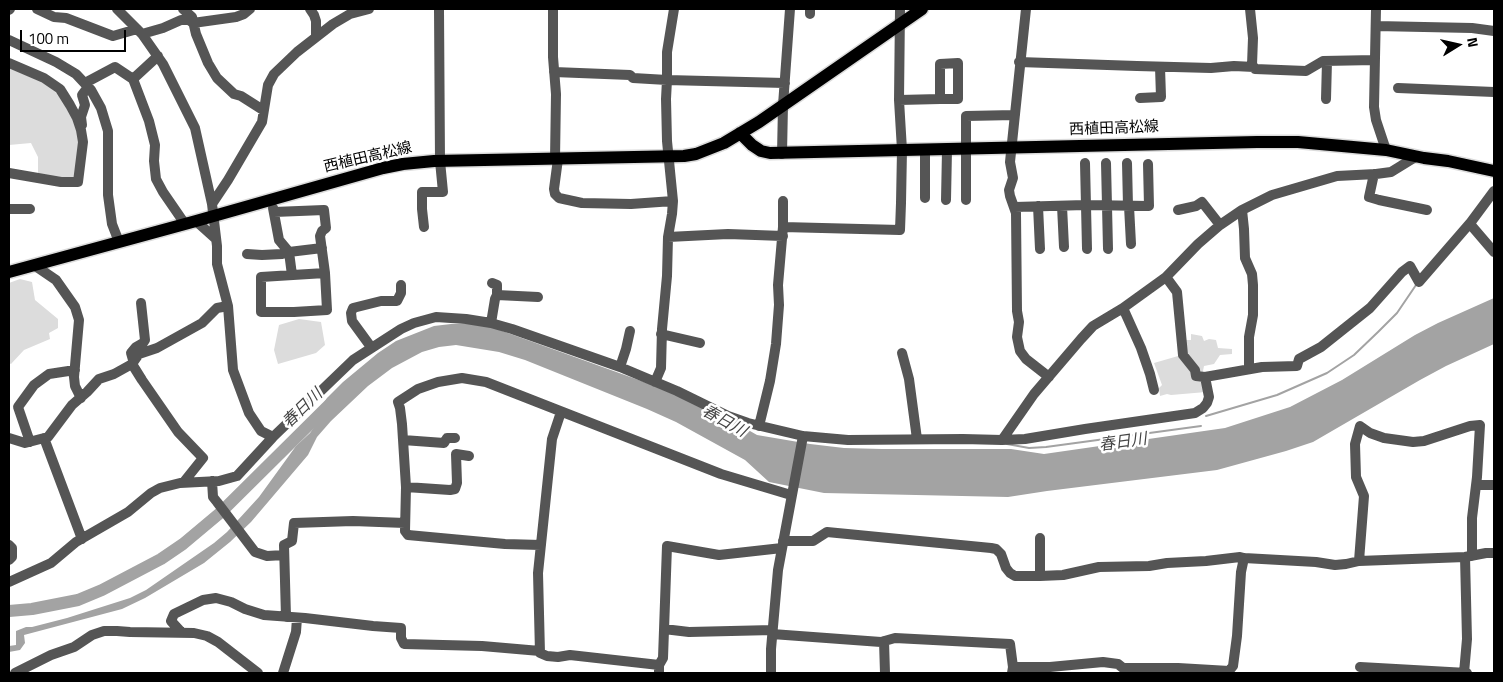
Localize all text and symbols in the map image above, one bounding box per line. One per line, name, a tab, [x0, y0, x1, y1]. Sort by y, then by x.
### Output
scale bar	[22, 20, 129, 52]
north arrow	[1433, 20, 1483, 70]
text: 100 m	[28, 27, 69, 50]
text: N	[1462, 36, 1484, 49]
street label: 西植田高松線	[1069, 118, 1159, 140]
street label: 西植田高松線	[322, 139, 414, 177]
water label: 春日川	[279, 385, 327, 433]
water label: 春日川	[698, 402, 750, 442]
water label: 春日川	[1098, 430, 1148, 456]

